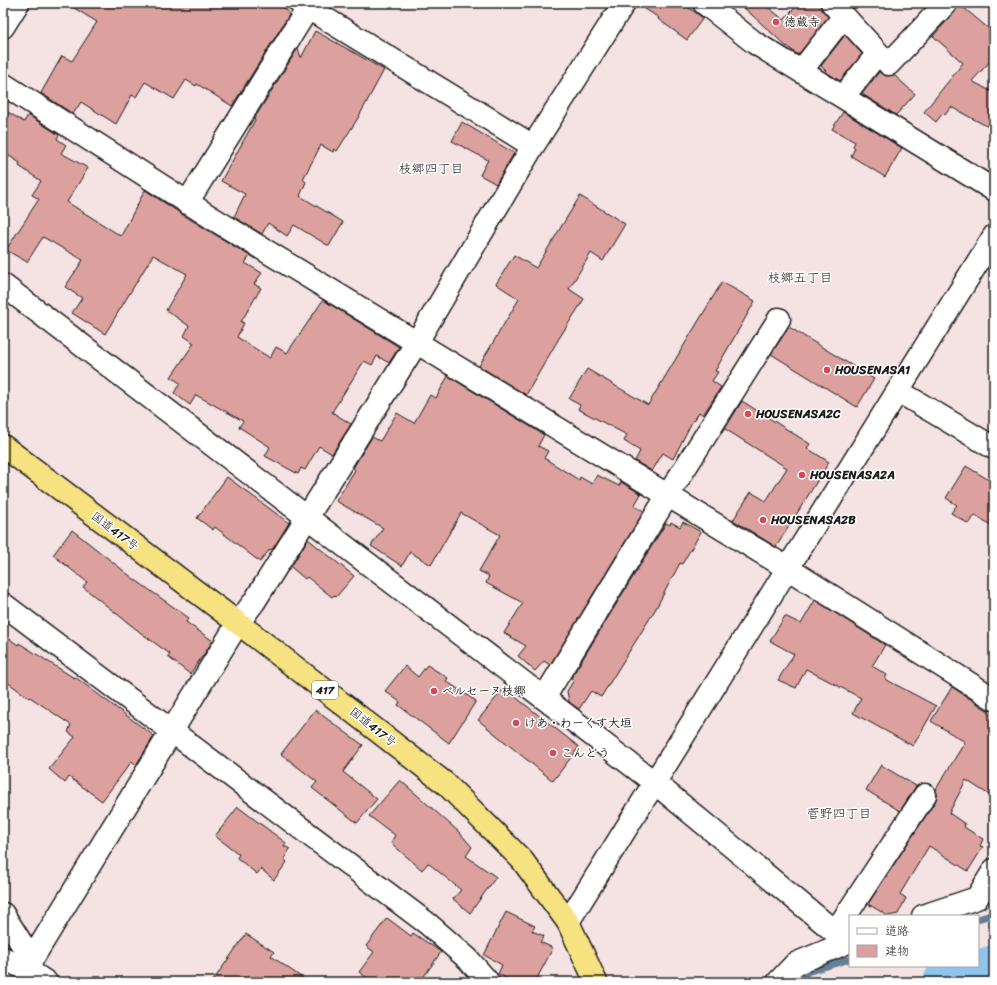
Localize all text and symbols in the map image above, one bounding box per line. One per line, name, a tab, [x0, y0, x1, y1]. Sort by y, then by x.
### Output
place label: 徳蔵寺	[784, 11, 820, 33]
marker: 徳蔵寺	[771, 17, 781, 27]
district label: 枝郷四丁目	[398, 157, 464, 180]
district label: 枝郷五丁目	[767, 266, 833, 289]
place label: HOUSENASA1	[834, 359, 910, 381]
marker: HOUSENASA1	[822, 365, 832, 375]
place label: HOUSENASA2C	[755, 403, 841, 425]
marker: HOUSENASA2C	[743, 409, 753, 419]
place label: HOUSENASA2A	[809, 464, 895, 486]
marker: HOUSENASA2A	[797, 470, 807, 480]
street label: 国道417号	[86, 506, 144, 556]
place label: HOUSENASA2B	[770, 509, 856, 531]
marker: HOUSENASA2B	[758, 515, 768, 525]
place label: ベルセーヌ枝郷	[442, 680, 526, 702]
road number: 417	[312, 681, 338, 699]
marker: ベルセーヌ枝郷	[429, 686, 439, 696]
street label: 国道417号	[344, 701, 402, 753]
place label: けあ・わーくす大垣	[524, 712, 632, 734]
marker: けあ・わーくす大垣	[511, 718, 521, 728]
place label: こんどう	[561, 742, 610, 764]
marker: こんどう	[548, 748, 558, 758]
district label: 菅野四丁目	[806, 802, 872, 825]
legend	[849, 915, 979, 967]
text: 道路	[885, 920, 909, 942]
text: 建物	[885, 940, 909, 962]

